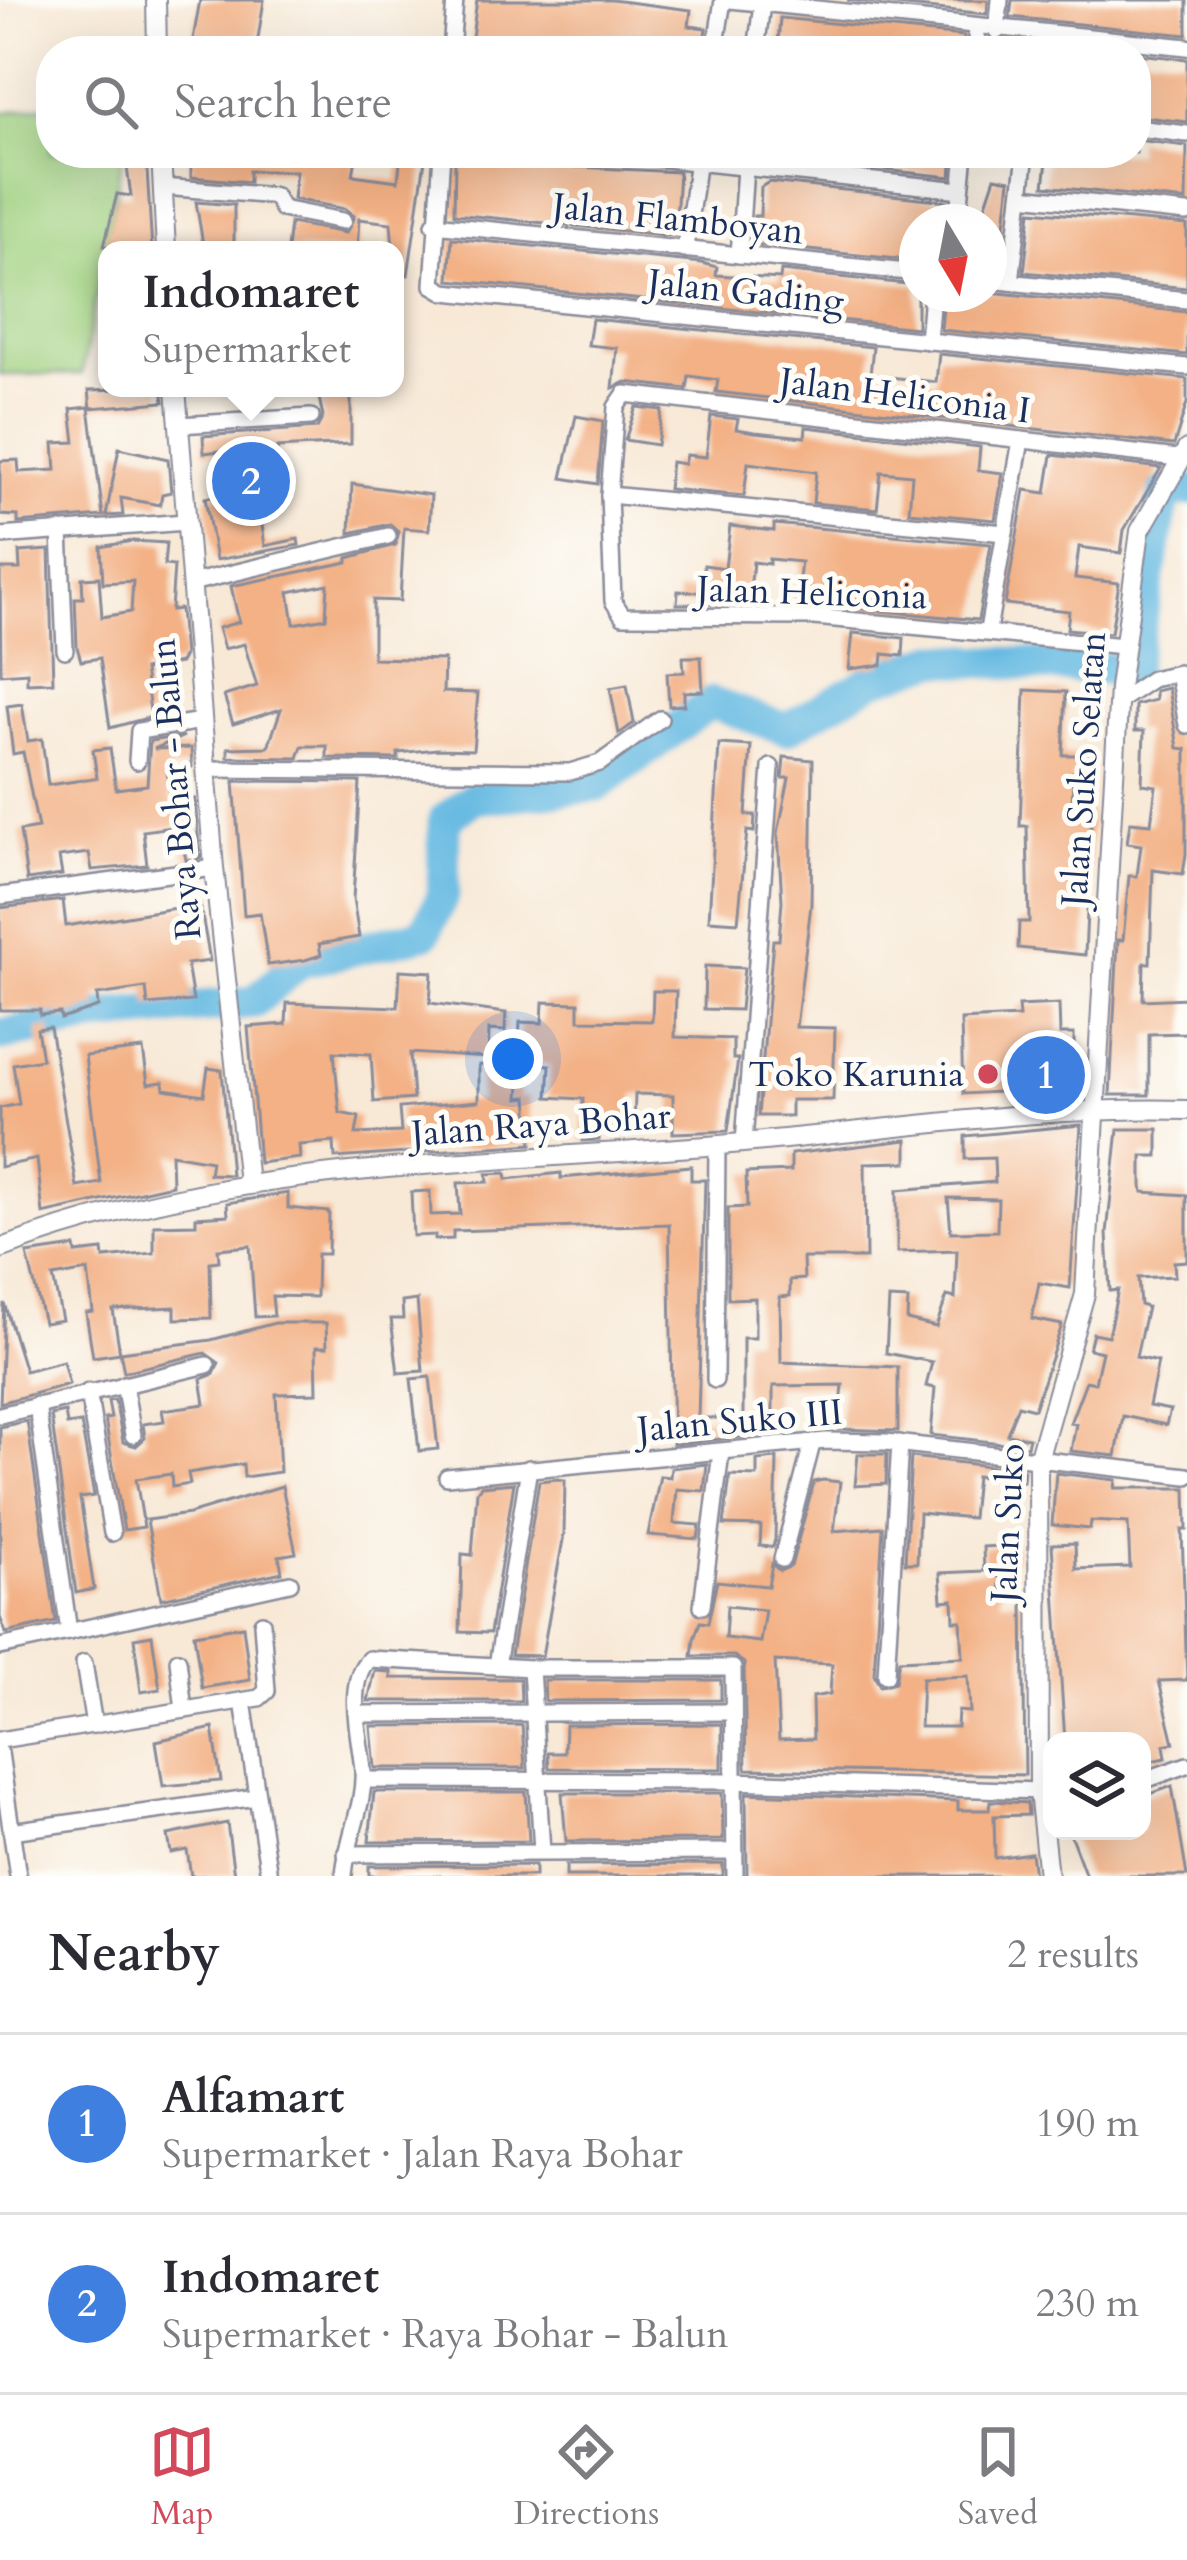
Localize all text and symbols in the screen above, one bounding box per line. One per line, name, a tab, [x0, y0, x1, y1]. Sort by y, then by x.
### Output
search box	[36, 36, 1151, 168]
icon: search	[78, 69, 144, 135]
text: Search here	[174, 72, 392, 133]
street label: Jalan Flamboyan	[545, 181, 806, 257]
north arrow	[899, 204, 1007, 312]
popup	[98, 241, 404, 397]
street label: Jalan Gading	[641, 257, 847, 327]
text: Indomaret	[142, 262, 360, 323]
text: Supermarket	[142, 323, 351, 376]
street label: Jalan Heliconia I	[772, 356, 1033, 436]
pin: 2	[212, 436, 290, 526]
street label: Jalan Heliconia	[691, 564, 928, 622]
street label: Jalan Suko Selatan	[1050, 629, 1118, 913]
street label: Raya Bohar - Balun	[138, 636, 214, 942]
your location	[483, 1029, 543, 1089]
pin: 1	[1007, 1030, 1085, 1120]
place label: Toko Karunia	[748, 1050, 964, 1099]
marker: Toko Karunia	[975, 1061, 1001, 1087]
street label: Jalan Raya Bohar	[405, 1091, 673, 1159]
street label: Jalan Suko III	[630, 1388, 845, 1455]
street label: Jalan Suko	[979, 1442, 1037, 1609]
map controls	[1043, 1732, 1151, 1840]
button: layers	[1043, 1732, 1151, 1840]
text: Nearby	[48, 1919, 220, 1989]
text: 2 results	[1007, 1928, 1139, 1981]
text: Alfamart	[162, 2067, 344, 2128]
text: 1	[77, 2097, 97, 2150]
text: 190 m	[1036, 2097, 1139, 2150]
text: Supermarket · Jalan Raya Bohar	[162, 2128, 683, 2181]
text: Indomaret	[162, 2247, 379, 2308]
text: 2	[77, 2277, 97, 2330]
text: 230 m	[1036, 2277, 1139, 2330]
text: Supermarket · Raya Bohar - Balun	[162, 2308, 729, 2361]
tab: Map	[149, 2419, 215, 2536]
tab: Directions	[514, 2419, 659, 2536]
tab: Saved	[958, 2419, 1038, 2536]

